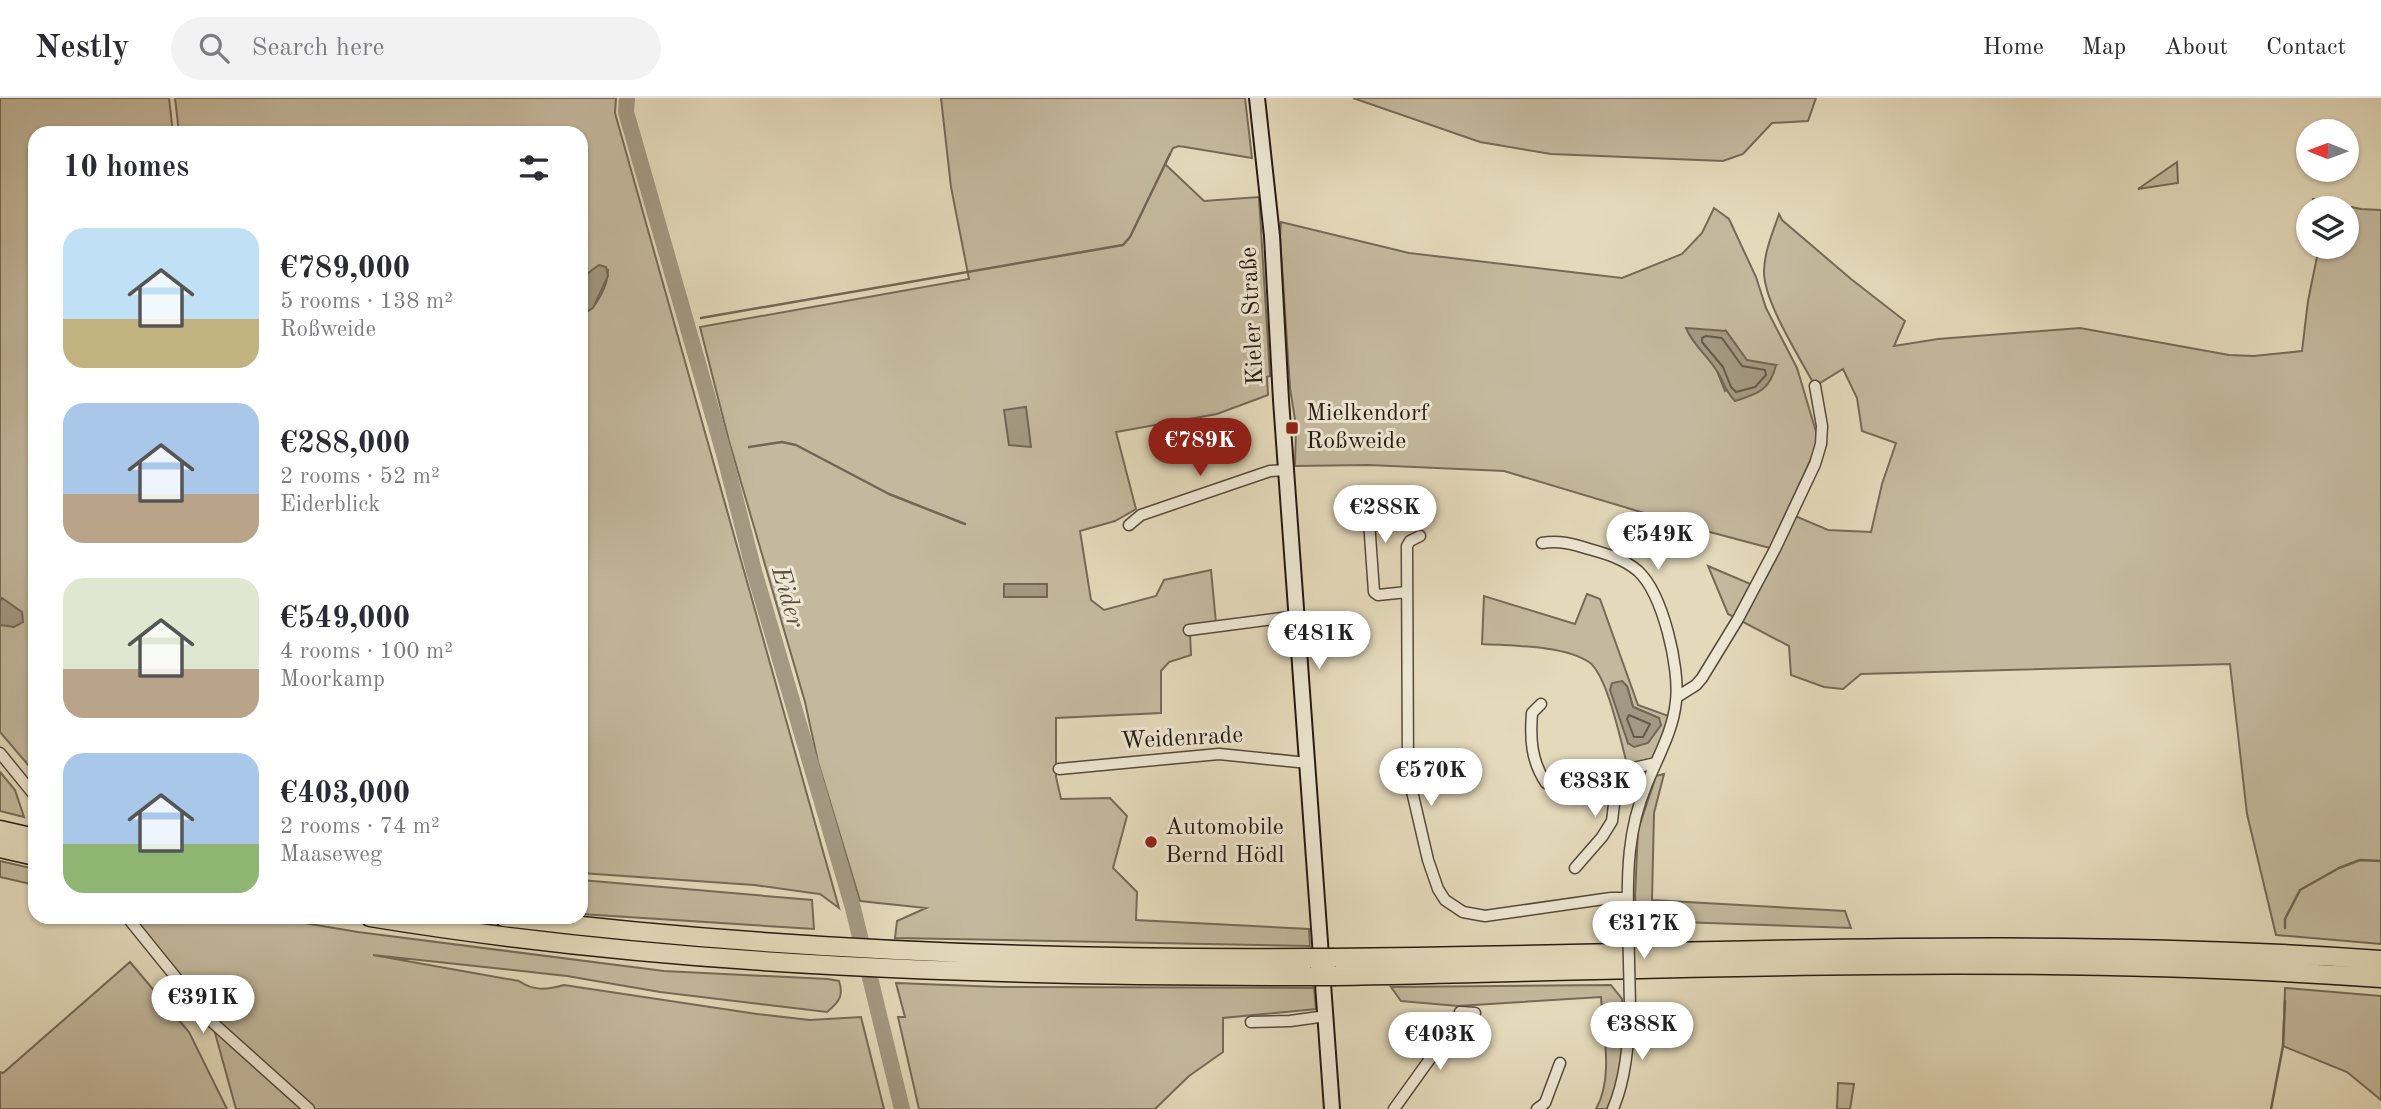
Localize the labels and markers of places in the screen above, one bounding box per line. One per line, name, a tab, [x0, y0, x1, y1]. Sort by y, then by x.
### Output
place label: Mielkendorf Roßweide	[1306, 402, 1430, 454]
pin: €789K	[1151, 418, 1249, 478]
marker: Mielkendorf Roßweide	[1284, 420, 1300, 436]
pin: €288K	[1336, 486, 1434, 545]
pin: €549K	[1609, 512, 1707, 572]
pin: €481K	[1270, 612, 1368, 671]
pin: €570K	[1382, 748, 1480, 808]
pin: €383K	[1546, 760, 1644, 819]
place label: Automobile Bernd Hödl	[1165, 816, 1284, 868]
marker: Automobile Bernd Hödl	[1143, 834, 1159, 850]
pin: €317K	[1595, 902, 1693, 961]
pin: €391K	[154, 976, 252, 1035]
pin: €388K	[1593, 1002, 1691, 1062]
pin: €403K	[1391, 1012, 1489, 1072]

